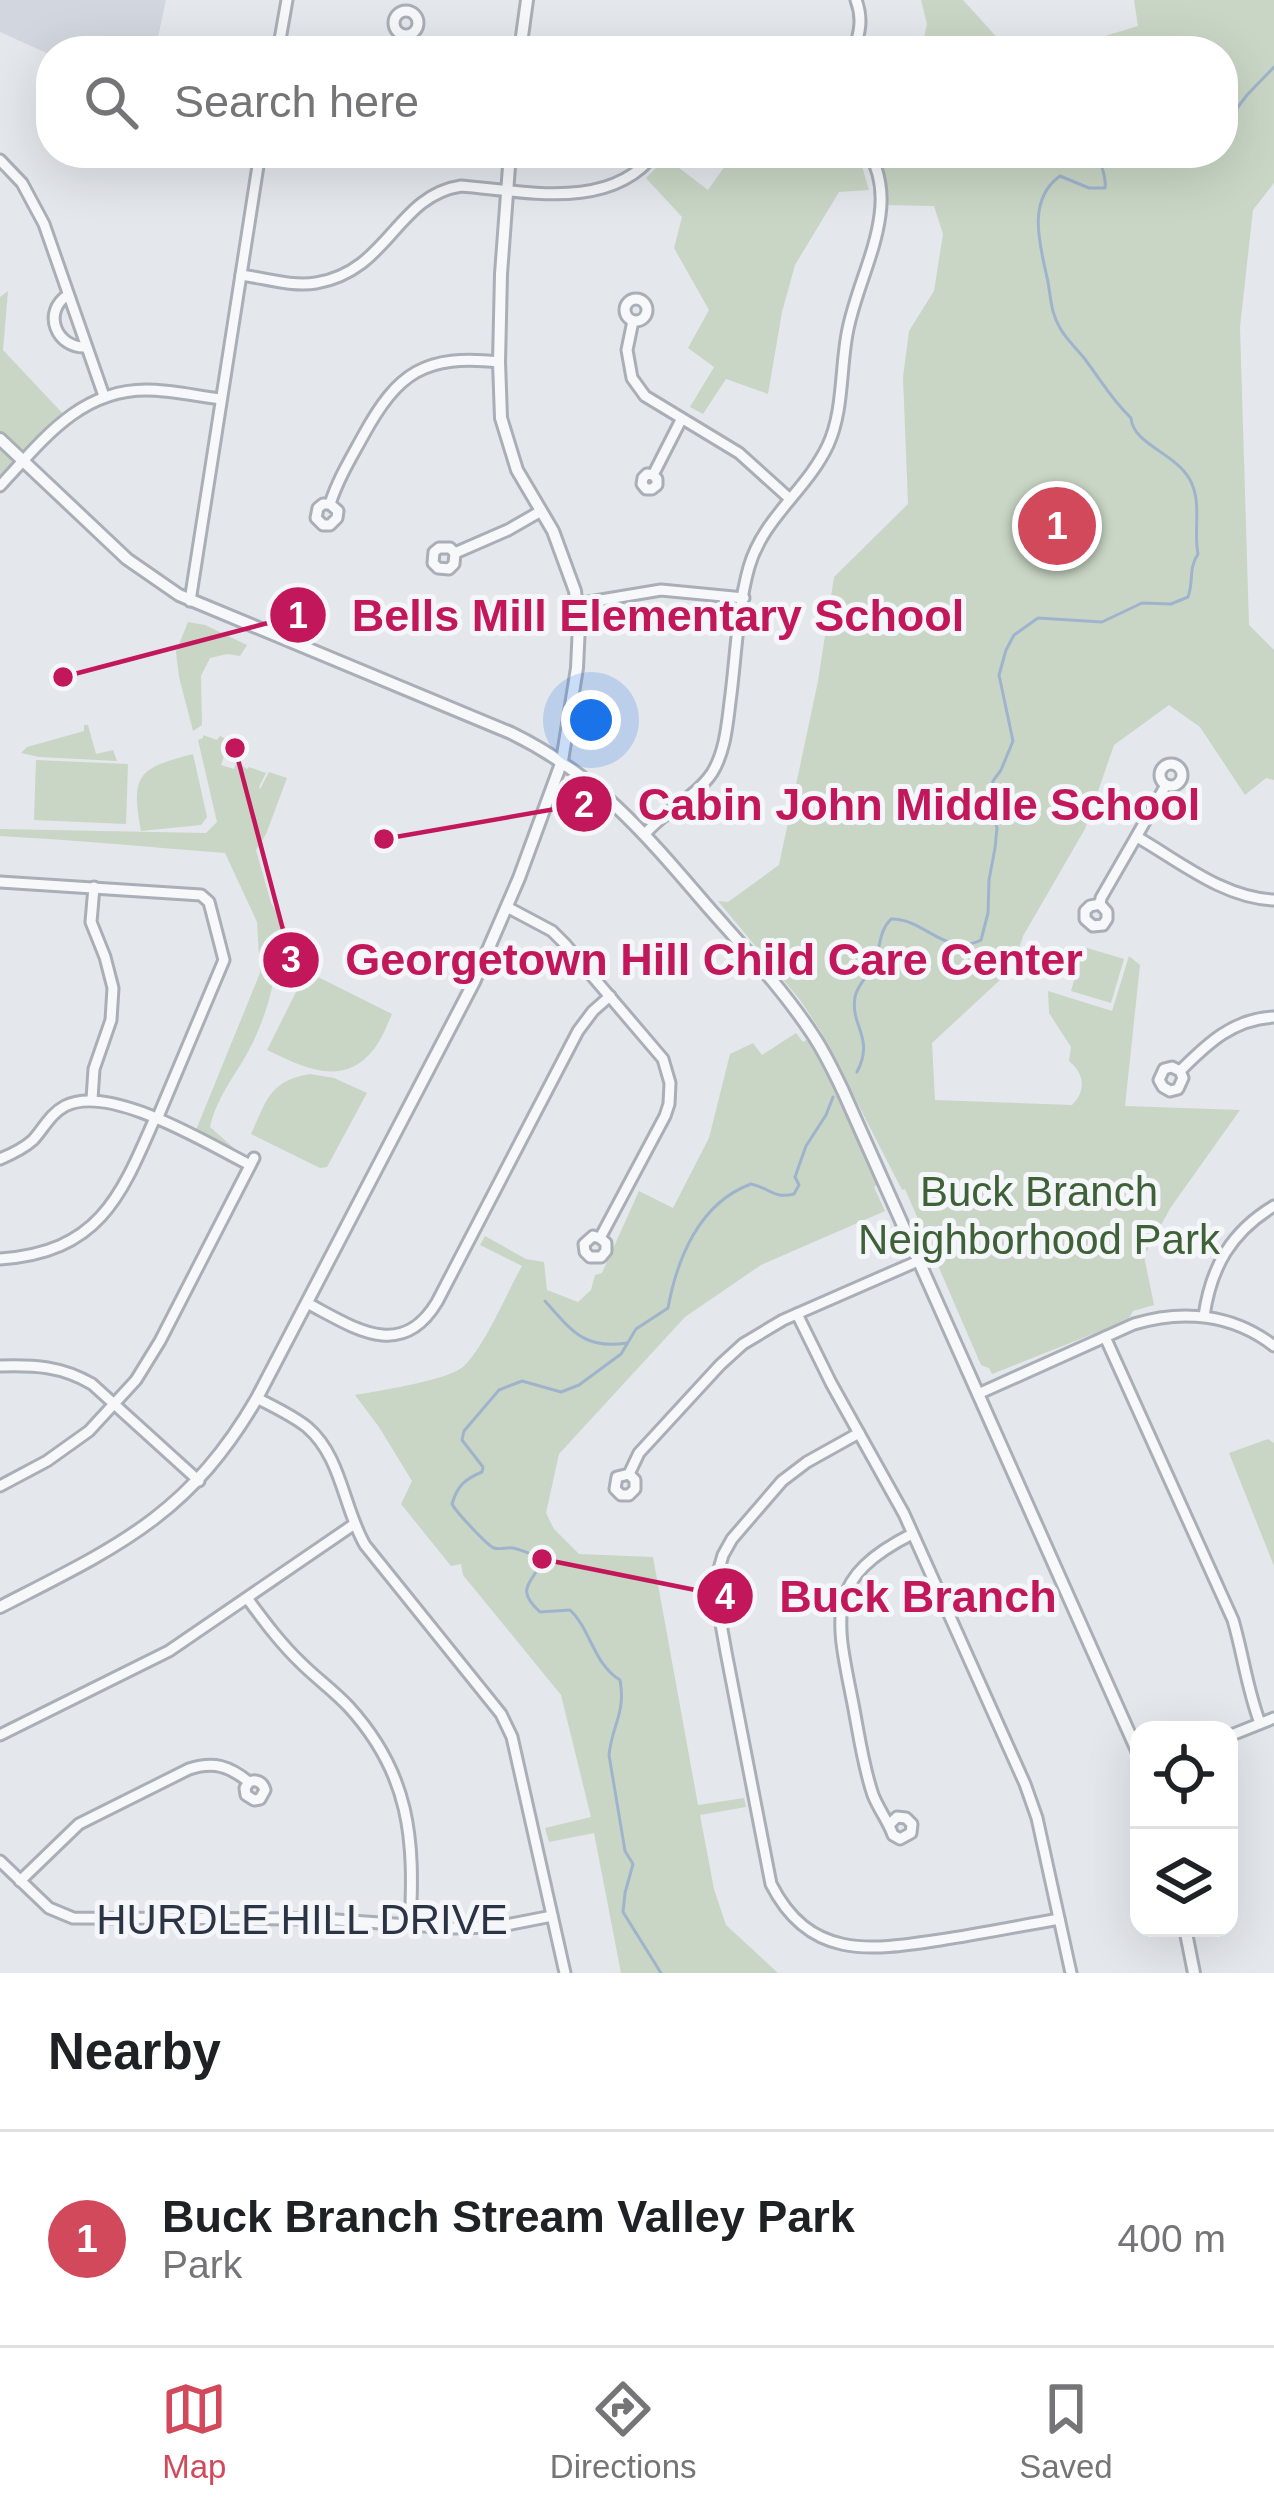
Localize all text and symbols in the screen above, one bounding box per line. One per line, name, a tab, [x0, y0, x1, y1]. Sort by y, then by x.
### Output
search box	[36, 36, 1238, 168]
icon: search	[78, 69, 144, 135]
text: Search here	[174, 76, 419, 127]
pin: 1	[1018, 481, 1096, 571]
callout: Bells Mill Elementary School	[268, 575, 989, 656]
text: Bells Mill Elementary School	[352, 590, 964, 641]
text: 1	[288, 595, 308, 636]
your location	[561, 690, 621, 750]
callout: Cabin John Middle School	[554, 764, 1225, 845]
text: Cabin John Middle School	[638, 779, 1200, 830]
text: 2	[574, 784, 594, 825]
callout: Georgetown Hill Child Care Center	[261, 919, 1106, 1000]
text: Georgetown Hill Child Care Center	[345, 934, 1083, 985]
text: 3	[281, 939, 301, 980]
park label: Buck Branch Neighborhood Park	[858, 1168, 1221, 1263]
callout: Buck Branch	[695, 1556, 1081, 1637]
text: Buck Branch	[779, 1571, 1057, 1622]
text: 4	[715, 1576, 735, 1617]
map controls	[1130, 1721, 1238, 1937]
button: locate	[1130, 1721, 1238, 1829]
button: layers	[1130, 1829, 1238, 1937]
street label: HURDLE HILL DRIVE	[96, 1896, 508, 1943]
text: Nearby	[48, 2023, 221, 2080]
text: Buck Branch Stream Valley Park	[162, 2191, 855, 2242]
text: 1	[76, 2217, 98, 2260]
text: 400 m	[1118, 2217, 1226, 2260]
text: Park	[162, 2243, 242, 2286]
tab: Map	[161, 2376, 227, 2486]
tab: Directions	[550, 2376, 697, 2486]
tab: Saved	[1019, 2376, 1113, 2486]

